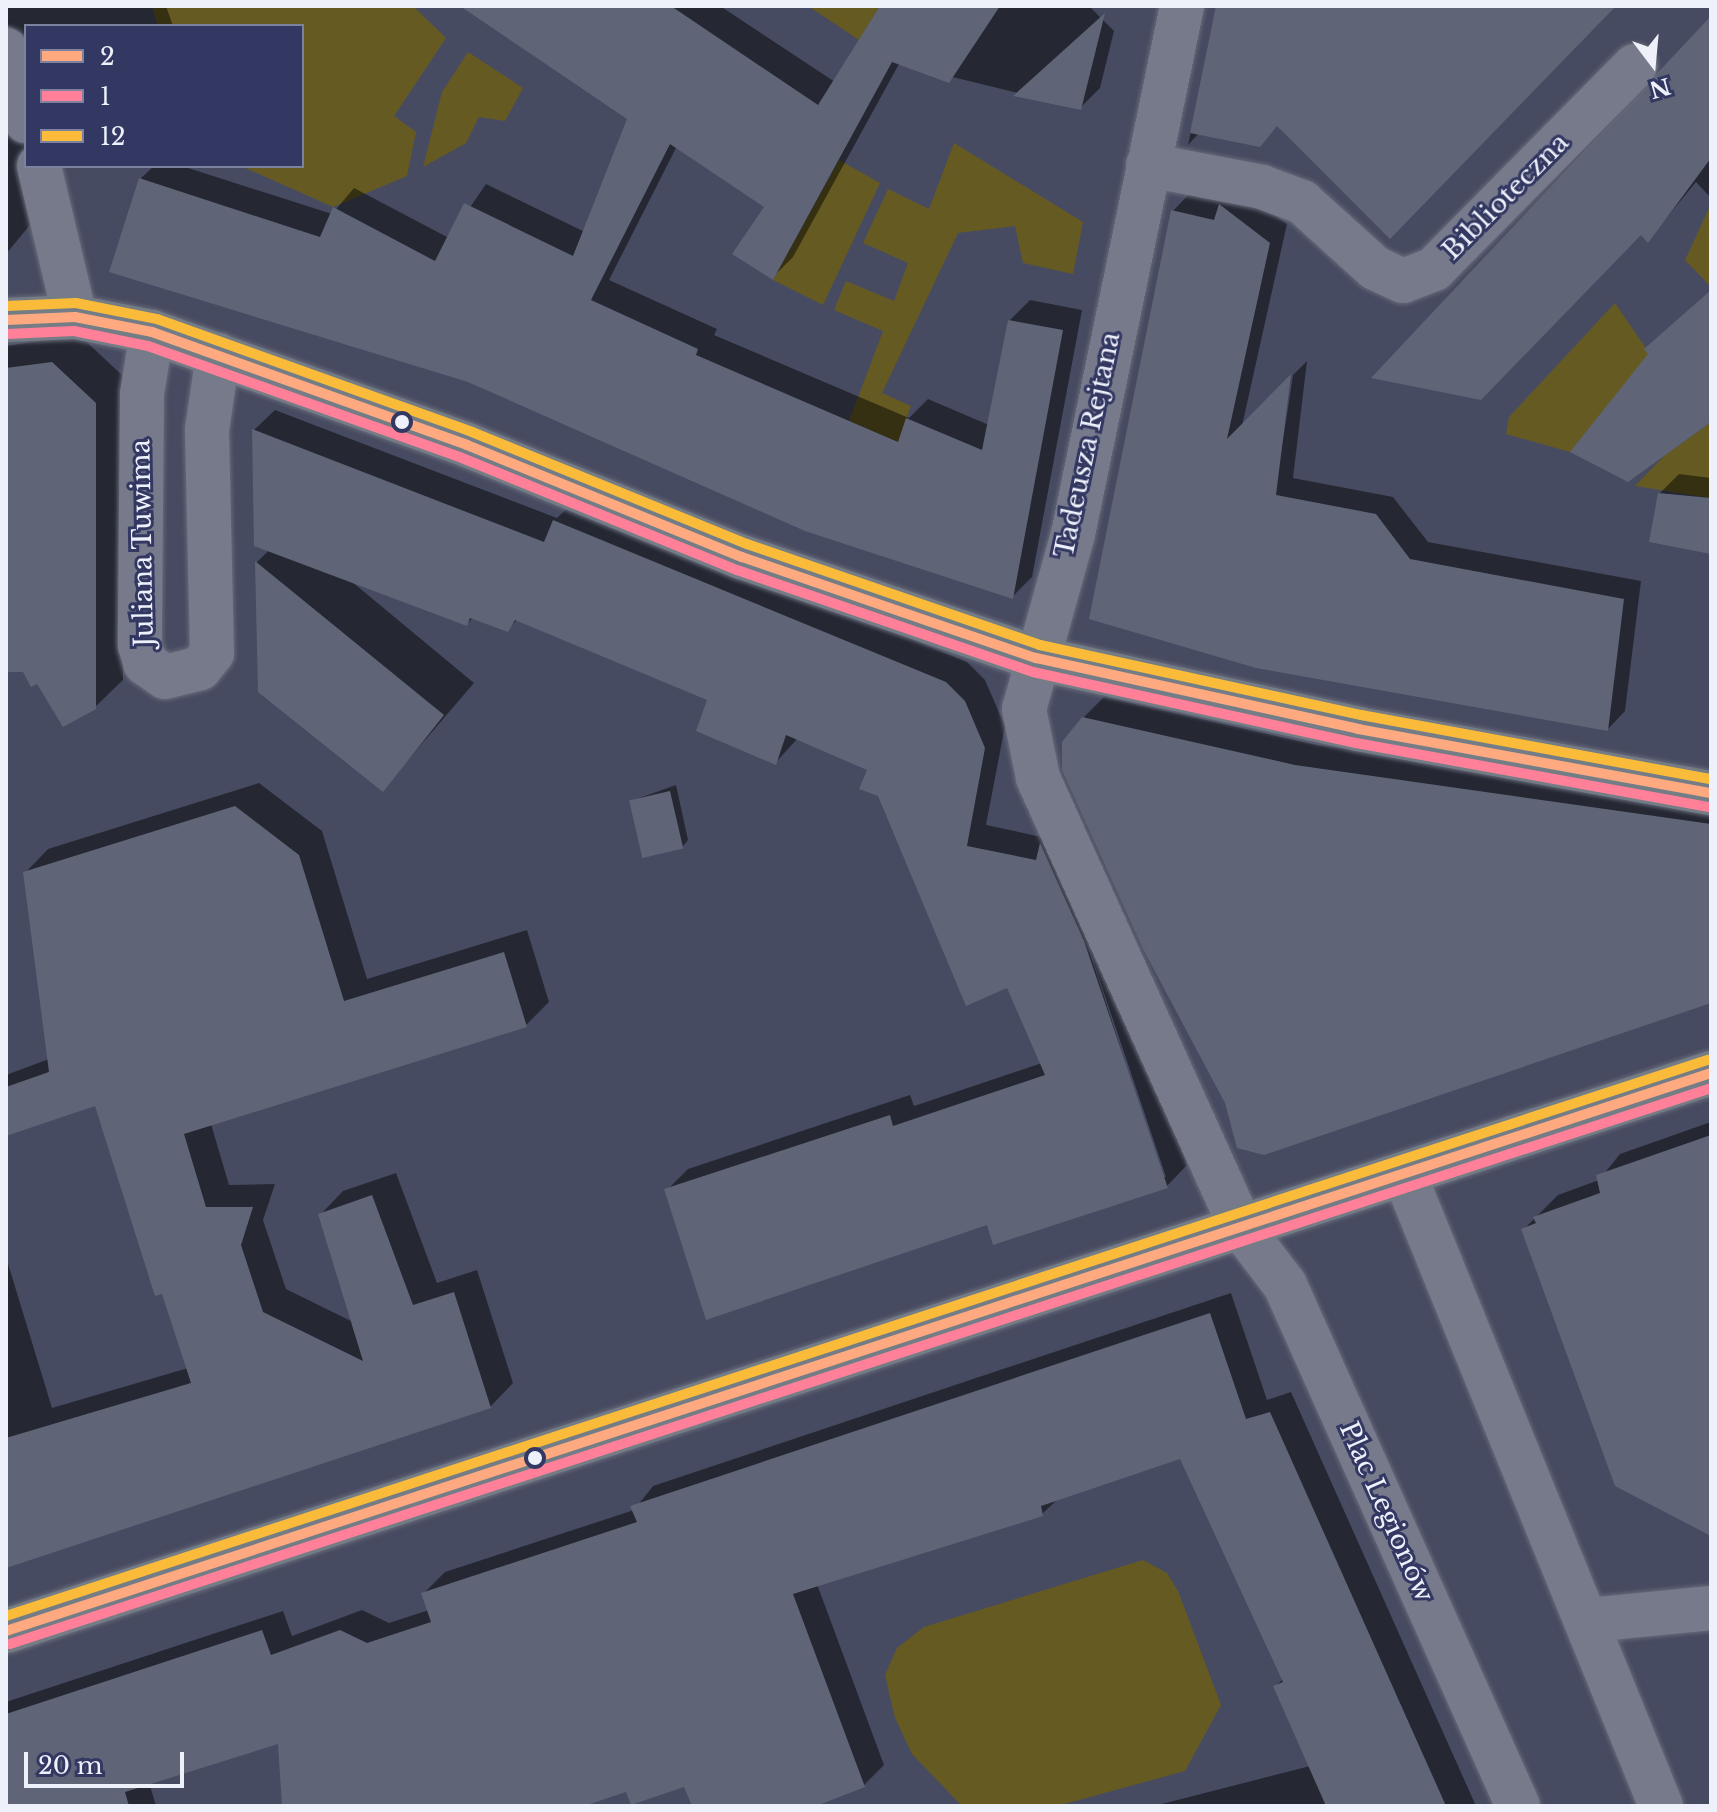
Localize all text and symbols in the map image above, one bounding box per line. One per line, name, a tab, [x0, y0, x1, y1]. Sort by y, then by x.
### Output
legend	[24, 24, 304, 168]
north arrow	[1613, 24, 1693, 104]
text: 2	[100, 42, 115, 71]
text: N	[1646, 72, 1673, 103]
text: 1	[100, 82, 111, 111]
text: 12	[100, 122, 126, 151]
street label: Biblioteczna	[1436, 127, 1576, 267]
street label: Tadeusza Rejtana	[1049, 329, 1127, 561]
unlabelled marker	[394, 414, 410, 430]
street label: Juliana Tuwima	[126, 438, 160, 648]
street label: Plac Legionów	[1332, 1417, 1440, 1607]
unlabelled marker	[527, 1450, 543, 1466]
scale bar	[28, 1736, 188, 1786]
text: 20 m	[38, 1751, 103, 1780]

